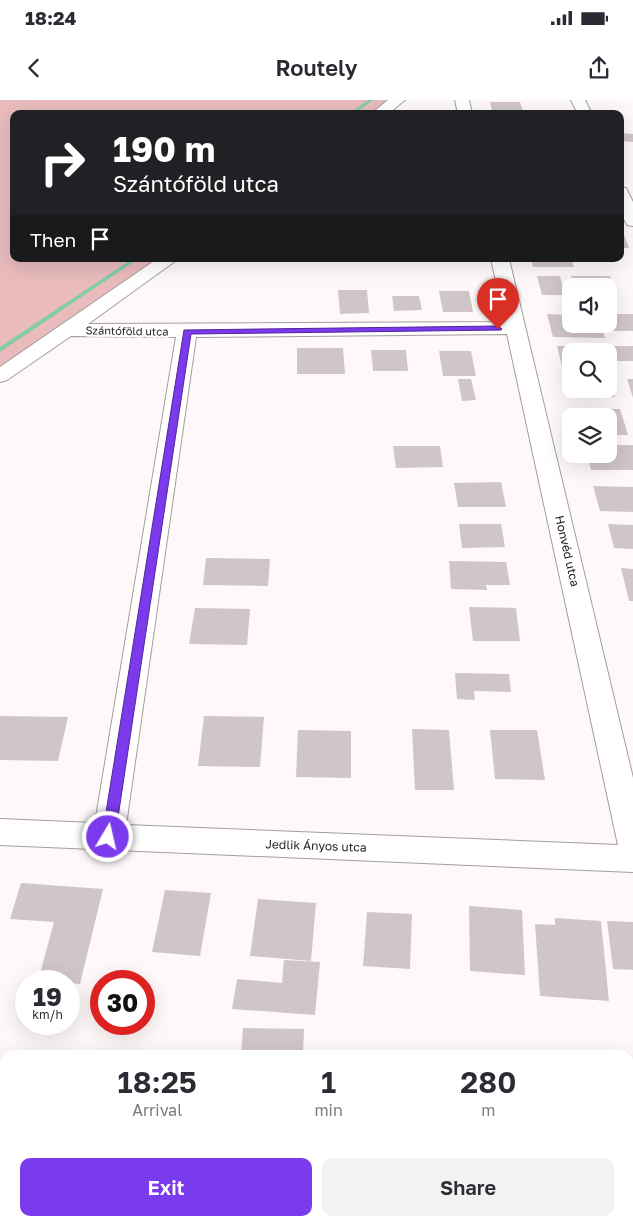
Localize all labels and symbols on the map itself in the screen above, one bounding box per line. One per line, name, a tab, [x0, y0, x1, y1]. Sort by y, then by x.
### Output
pin	[477, 278, 519, 329]
street label: Szántóföld utca	[85, 323, 169, 338]
street label: Honvéd utca	[552, 514, 583, 588]
position arrow	[81, 810, 133, 862]
street label: Jedlik Ányos utca	[265, 836, 367, 855]
speed limit sign: 30	[90, 970, 155, 1035]

